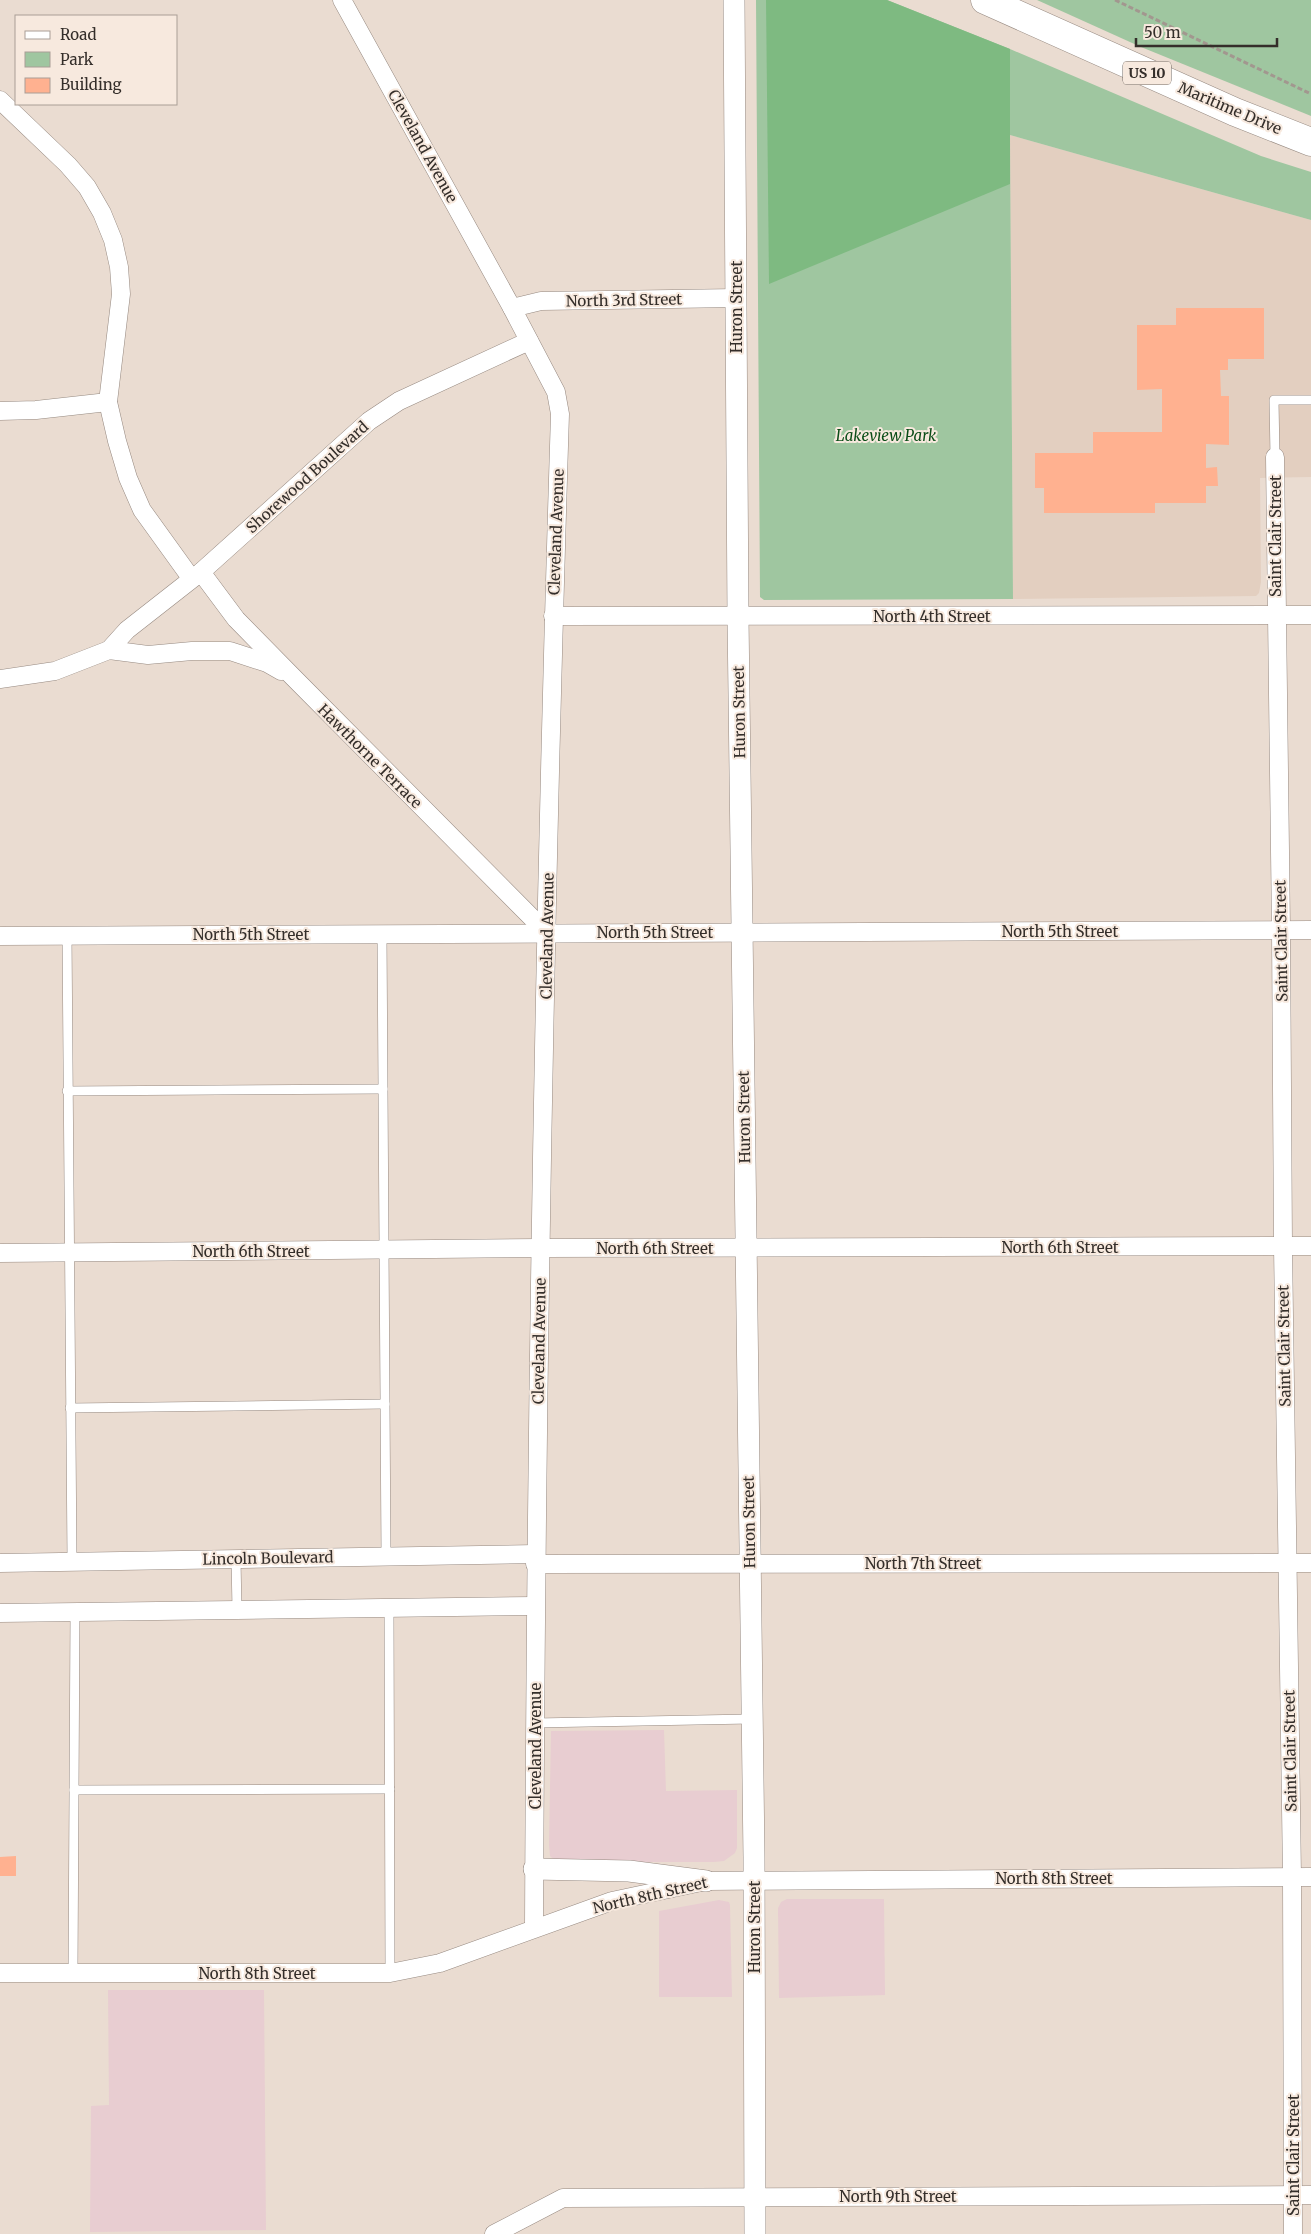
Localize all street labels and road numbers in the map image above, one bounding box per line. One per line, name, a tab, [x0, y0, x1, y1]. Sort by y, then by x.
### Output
road number: US 10	[1123, 62, 1171, 84]
street label: Maritime Drive	[1175, 78, 1285, 138]
street label: Cleveland Avenue	[384, 86, 462, 206]
street label: Huron Street	[727, 261, 746, 353]
street label: North 3rd Street	[566, 289, 682, 311]
street label: Shorewood Boulevard	[242, 417, 372, 537]
street label: Cleveland Avenue	[544, 468, 568, 596]
street label: Saint Clair Street	[1266, 475, 1285, 597]
street label: North 4th Street	[873, 607, 991, 626]
street label: Huron Street	[729, 665, 749, 758]
street label: Hawthorne Terrace	[314, 700, 426, 812]
street label: Cleveland Avenue	[536, 872, 558, 999]
street label: Saint Clair Street	[1270, 880, 1292, 1002]
street label: North 5th Street	[1002, 922, 1118, 941]
street label: North 5th Street	[597, 923, 713, 942]
street label: North 5th Street	[193, 925, 309, 944]
street label: Huron Street	[734, 1070, 754, 1163]
street label: North 6th Street	[1001, 1238, 1119, 1257]
street label: North 6th Street	[596, 1239, 714, 1258]
street label: North 6th Street	[192, 1242, 310, 1261]
street label: Cleveland Avenue	[528, 1277, 550, 1404]
street label: Saint Clair Street	[1273, 1285, 1295, 1407]
street label: Huron Street	[739, 1475, 759, 1568]
street label: Lincoln Boulevard	[202, 1547, 334, 1569]
street label: North 7th Street	[865, 1554, 981, 1573]
street label: Cleveland Avenue	[526, 1683, 545, 1809]
street label: Saint Clair Street	[1279, 1690, 1301, 1812]
street label: North 8th Street	[995, 1869, 1113, 1888]
street label: North 8th Street	[591, 1873, 709, 1917]
street label: Huron Street	[745, 1881, 764, 1973]
street label: North 8th Street	[198, 1964, 316, 1983]
street label: Saint Clair Street	[1284, 2094, 1303, 2216]
street label: North 9th Street	[839, 2187, 957, 2206]

